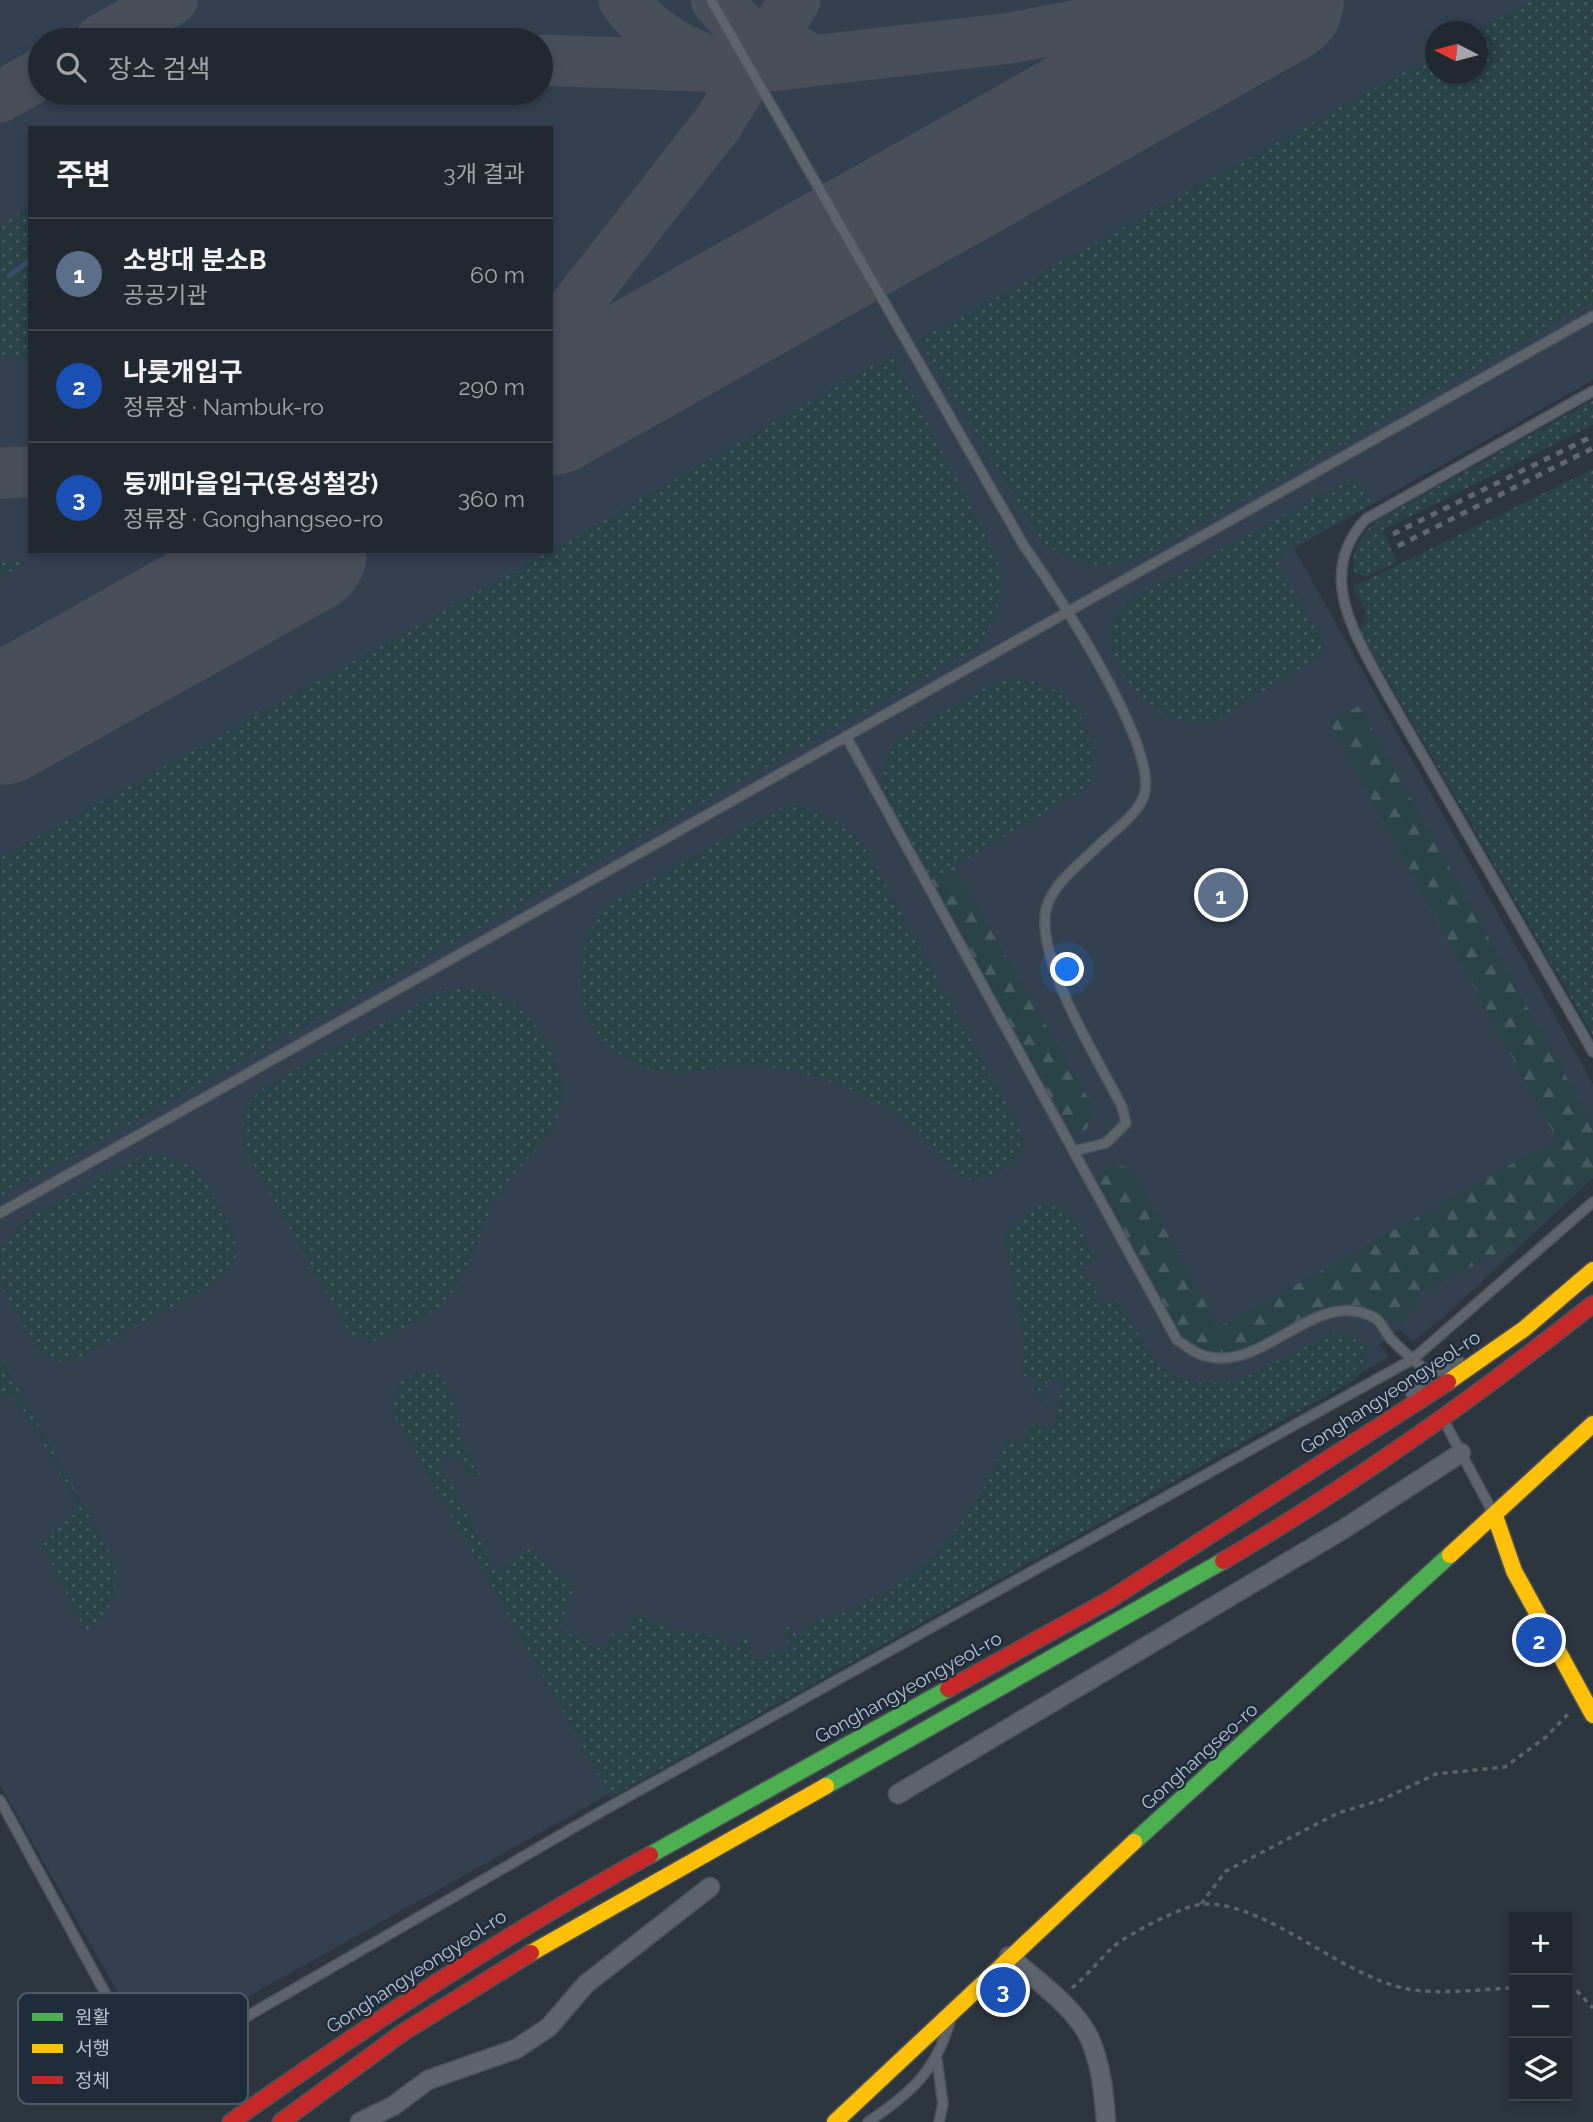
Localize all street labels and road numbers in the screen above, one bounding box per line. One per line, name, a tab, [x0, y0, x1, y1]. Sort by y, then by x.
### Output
street label: Gonghangyeongyeol-ro	[1296, 1326, 1484, 1458]
street label: Gonghangyeongyeol-ro	[811, 1626, 1005, 1748]
street label: Gonghangseo-ro	[1136, 1698, 1262, 1814]
street label: Gonghangyeongyeol-ro	[322, 1905, 510, 2037]

